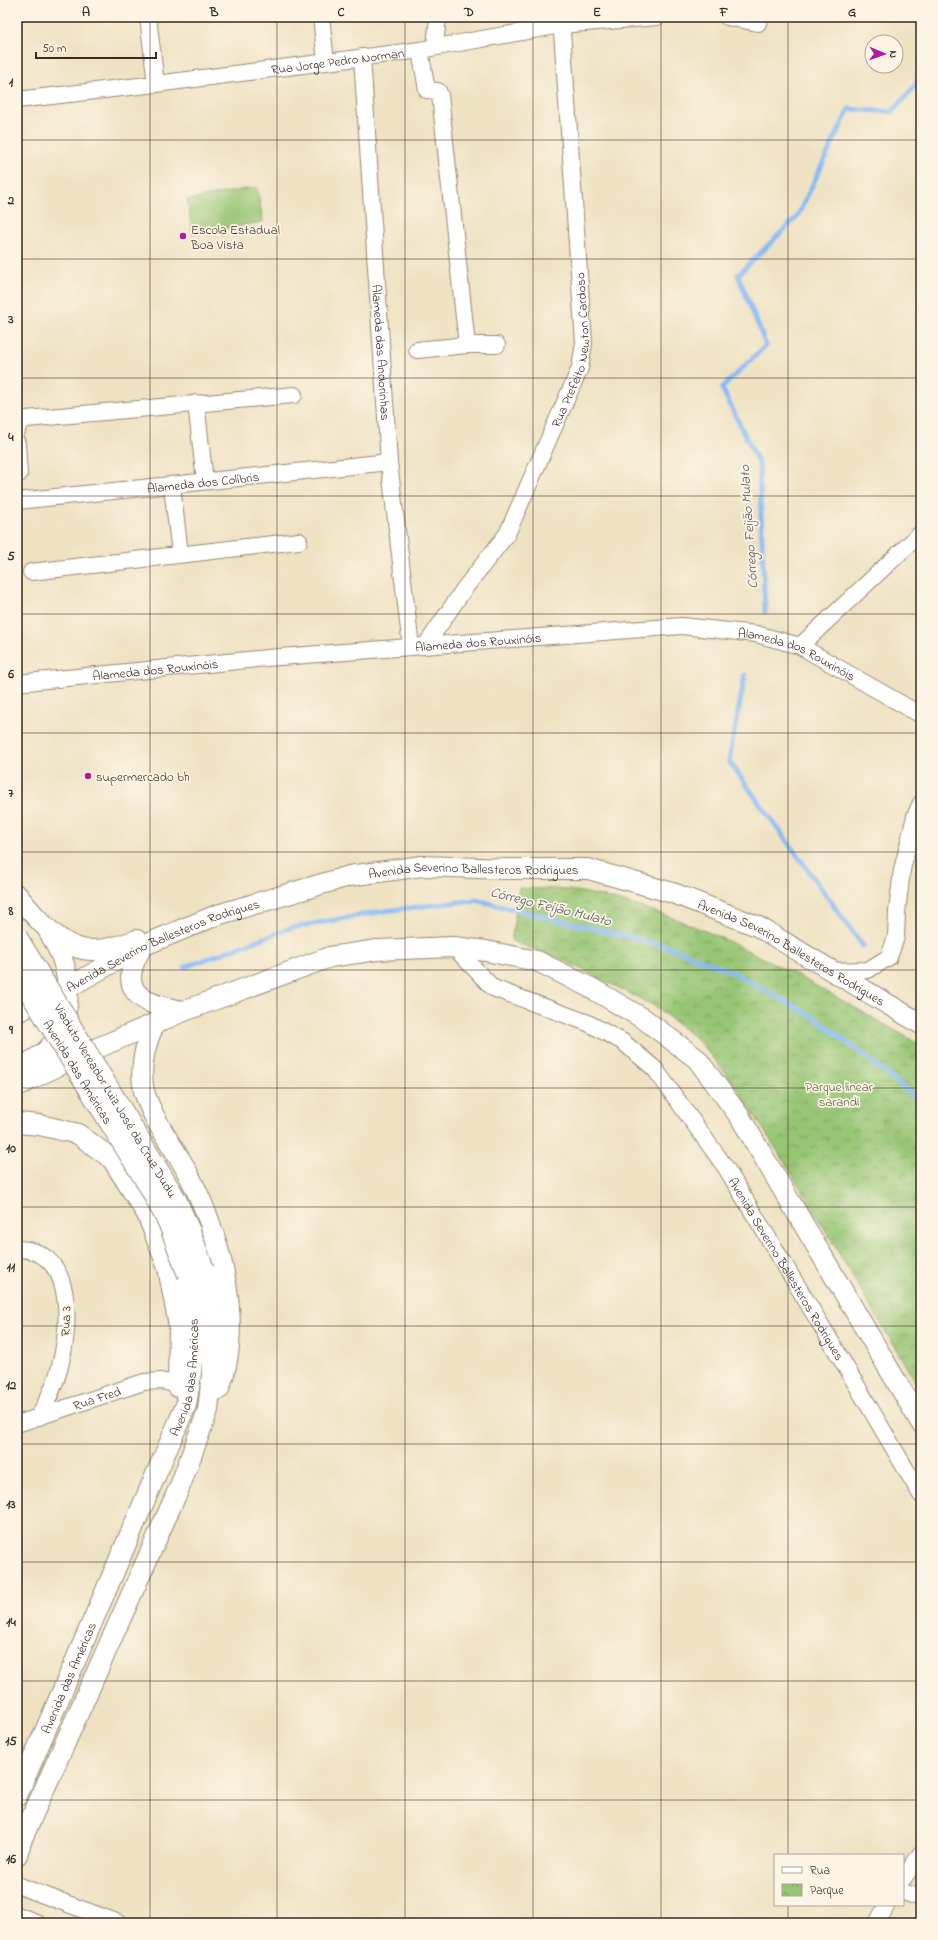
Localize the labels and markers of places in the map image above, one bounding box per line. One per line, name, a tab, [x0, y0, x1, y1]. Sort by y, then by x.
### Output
place label: Escola Estadual Boa Vista	[190, 221, 280, 255]
marker: Escola Estadual Boa Vista	[178, 231, 188, 241]
place label: supermercado bh	[96, 768, 190, 787]
marker: supermercado bh	[83, 771, 93, 781]

